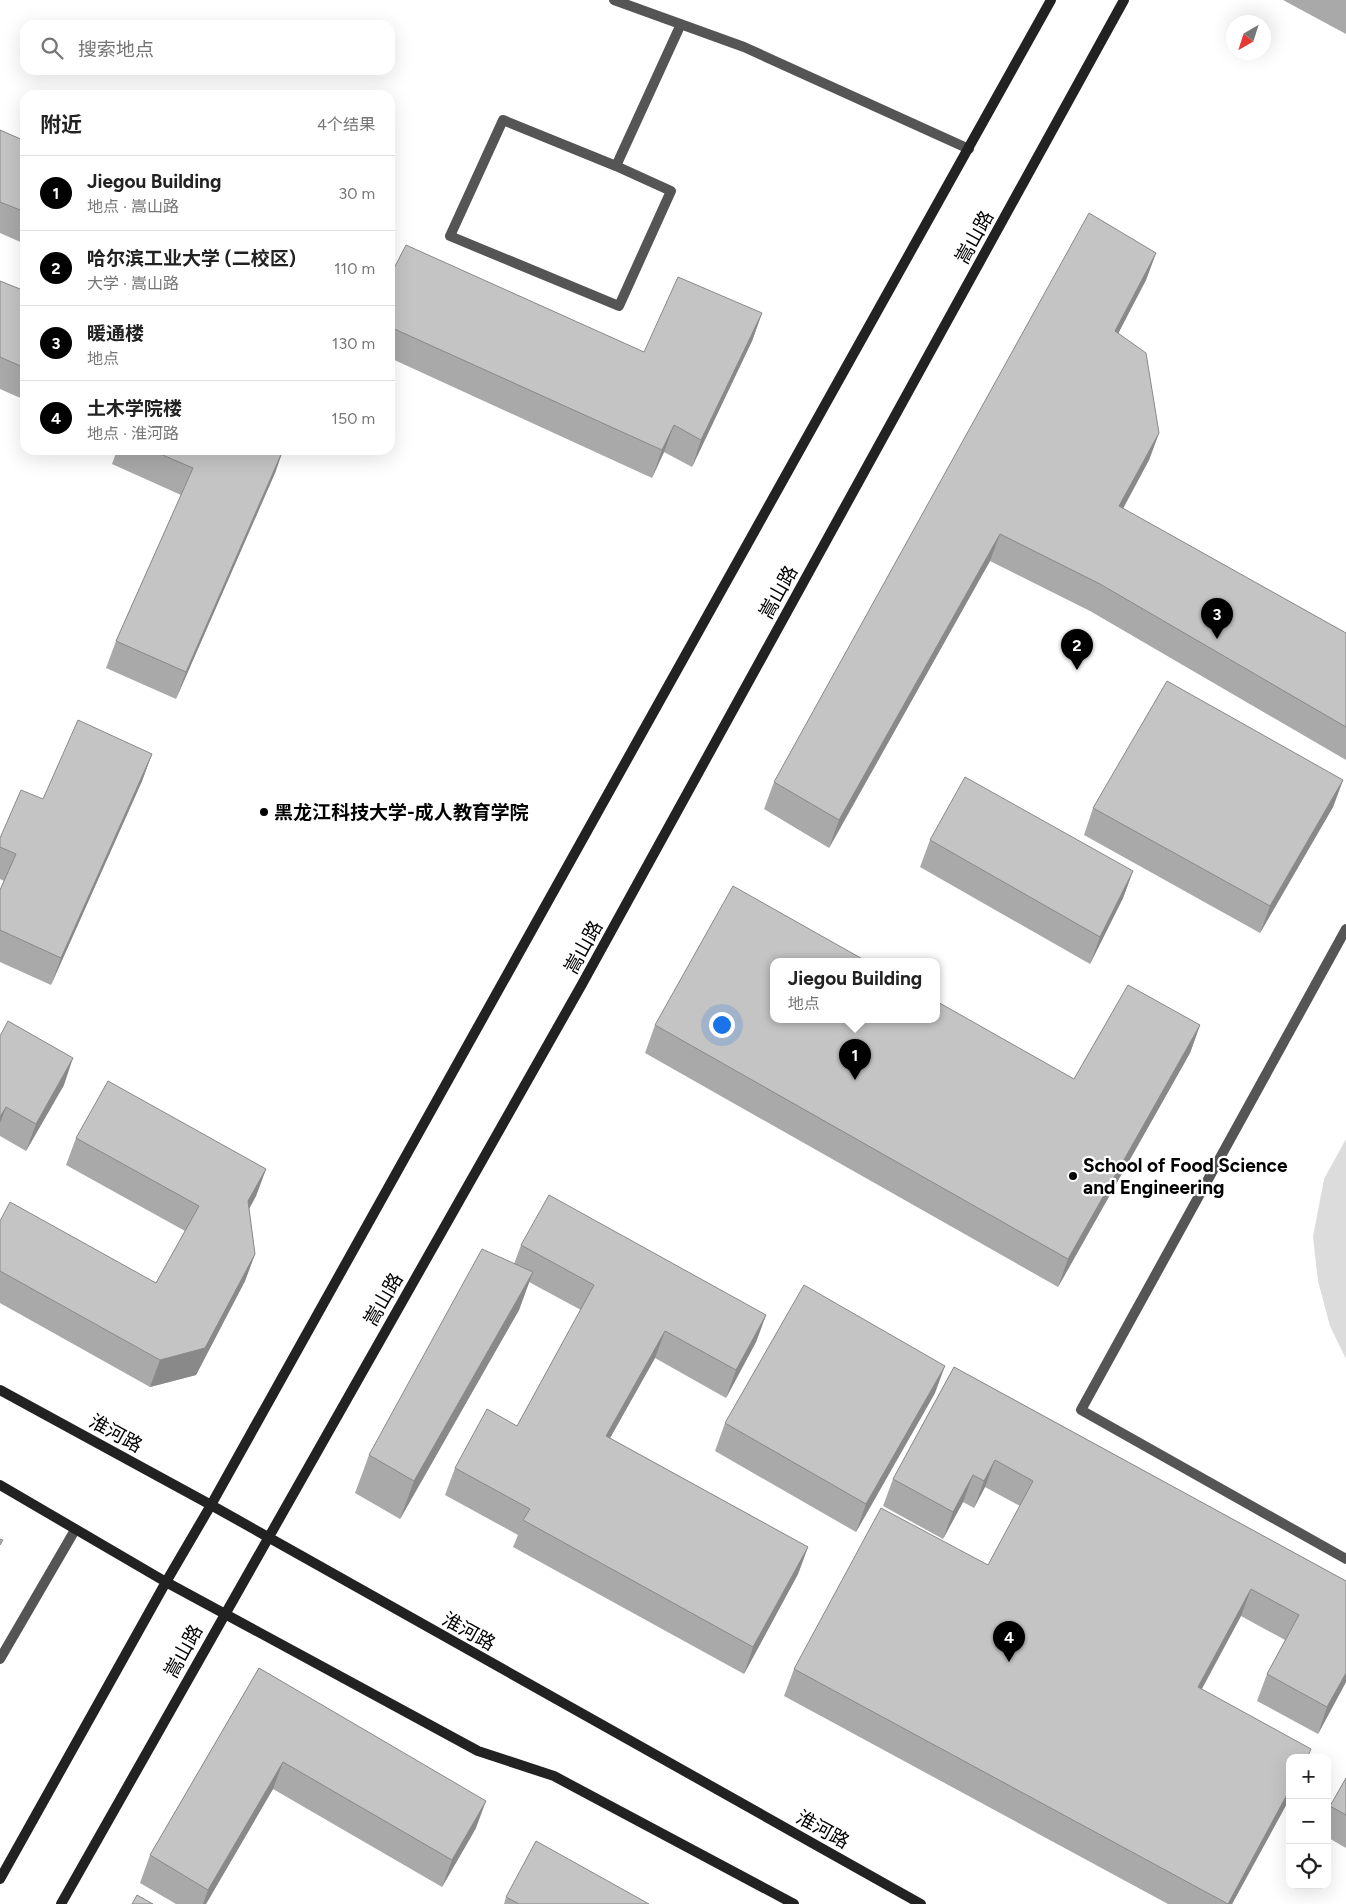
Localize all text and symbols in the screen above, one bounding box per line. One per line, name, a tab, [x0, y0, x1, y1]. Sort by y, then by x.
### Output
north arrow	[1226, 15, 1271, 60]
search box	[20, 20, 395, 75]
icon: search	[38, 34, 66, 62]
text: 搜索地点	[78, 38, 154, 61]
text: 附近	[40, 112, 82, 137]
text: 4个结果	[317, 115, 375, 134]
text: Jiegou Building	[87, 170, 221, 193]
text: 1	[53, 184, 59, 203]
text: 30 m	[338, 184, 375, 203]
text: 地点 · 嵩山路	[87, 197, 179, 216]
street label: 嵩山路	[951, 207, 998, 268]
text: 哈尔滨工业大学 (二校区)	[87, 247, 296, 270]
text: 2	[51, 259, 61, 278]
text: 110 m	[334, 259, 375, 278]
text: 大学 · 嵩山路	[87, 274, 179, 293]
text: 暖通楼	[87, 322, 144, 345]
text: 3	[52, 334, 60, 353]
text: 130 m	[332, 334, 375, 353]
text: 地点	[87, 349, 119, 368]
text: 土木学院楼	[87, 397, 182, 420]
text: 4	[51, 409, 61, 428]
text: 150 m	[331, 409, 375, 428]
text: 地点 · 淮河路	[87, 424, 179, 443]
street label: 嵩山路	[755, 562, 802, 623]
pin: 3	[1201, 598, 1233, 639]
pin: 2	[1061, 629, 1093, 670]
place label: 黑龙江科技大学-成人教育学院	[274, 801, 529, 824]
marker: 黑龙江科技大学-成人教育学院	[258, 806, 270, 818]
street label: 嵩山路	[560, 917, 607, 978]
popup	[770, 958, 940, 1023]
text: Jiegou Building	[788, 967, 922, 990]
text: 地点	[788, 994, 820, 1013]
your location	[709, 1012, 735, 1038]
pin: 1	[839, 1039, 871, 1080]
place label: School of Food Science and Engineering	[1083, 1154, 1288, 1199]
marker: School of Food Science and Engineering	[1067, 1170, 1079, 1182]
street label: 嵩山路	[359, 1269, 408, 1330]
street label: 淮河路	[85, 1410, 146, 1457]
street label: 淮河路	[438, 1608, 499, 1655]
street label: 嵩山路	[160, 1621, 207, 1682]
pin: 4	[993, 1621, 1025, 1662]
map controls	[1286, 1754, 1331, 1889]
button: +	[1286, 1754, 1331, 1799]
button: −	[1286, 1799, 1331, 1844]
street label: 淮河路	[792, 1806, 853, 1853]
button: locate	[1286, 1844, 1331, 1889]

